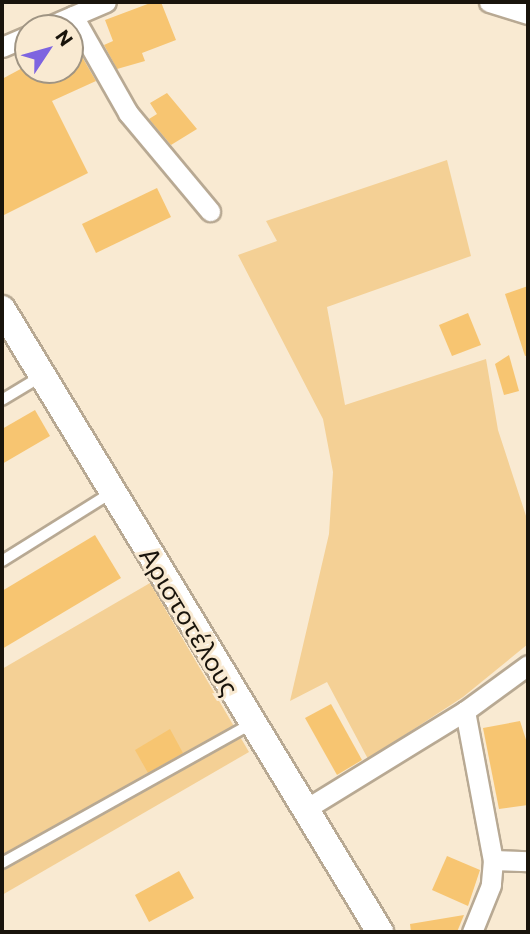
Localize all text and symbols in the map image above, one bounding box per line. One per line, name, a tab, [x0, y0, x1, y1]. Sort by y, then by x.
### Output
north arrow	[14, 14, 84, 84]
text: N	[51, 25, 78, 50]
street label: Αριστοτέλους	[134, 541, 246, 701]

